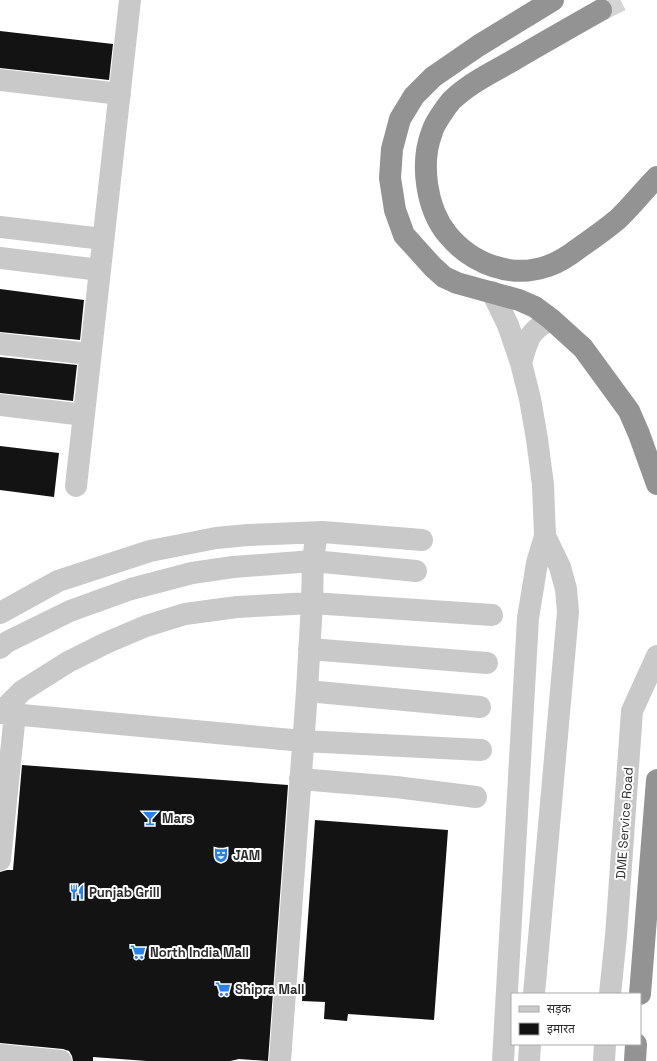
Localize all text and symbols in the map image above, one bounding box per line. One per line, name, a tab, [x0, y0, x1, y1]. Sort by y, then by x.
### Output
street label: DME Service Road	[612, 767, 637, 879]
bar icon: Mars	[141, 809, 159, 827]
place label: Mars	[162, 810, 193, 827]
theatre icon: JAM	[212, 846, 230, 864]
place label: JAM	[233, 847, 260, 864]
restaurant icon: Punjab Grill	[68, 883, 86, 901]
place label: Punjab Grill	[89, 884, 160, 901]
supermarket icon: North India Mall	[129, 943, 147, 961]
place label: North India Mall	[150, 944, 249, 961]
supermarket icon: Shipra Mall	[214, 980, 232, 998]
place label: Shipra Mall	[235, 981, 304, 998]
legend	[511, 993, 641, 1045]
text: सड़क	[547, 1001, 572, 1017]
text: इमारत	[547, 1021, 576, 1037]

